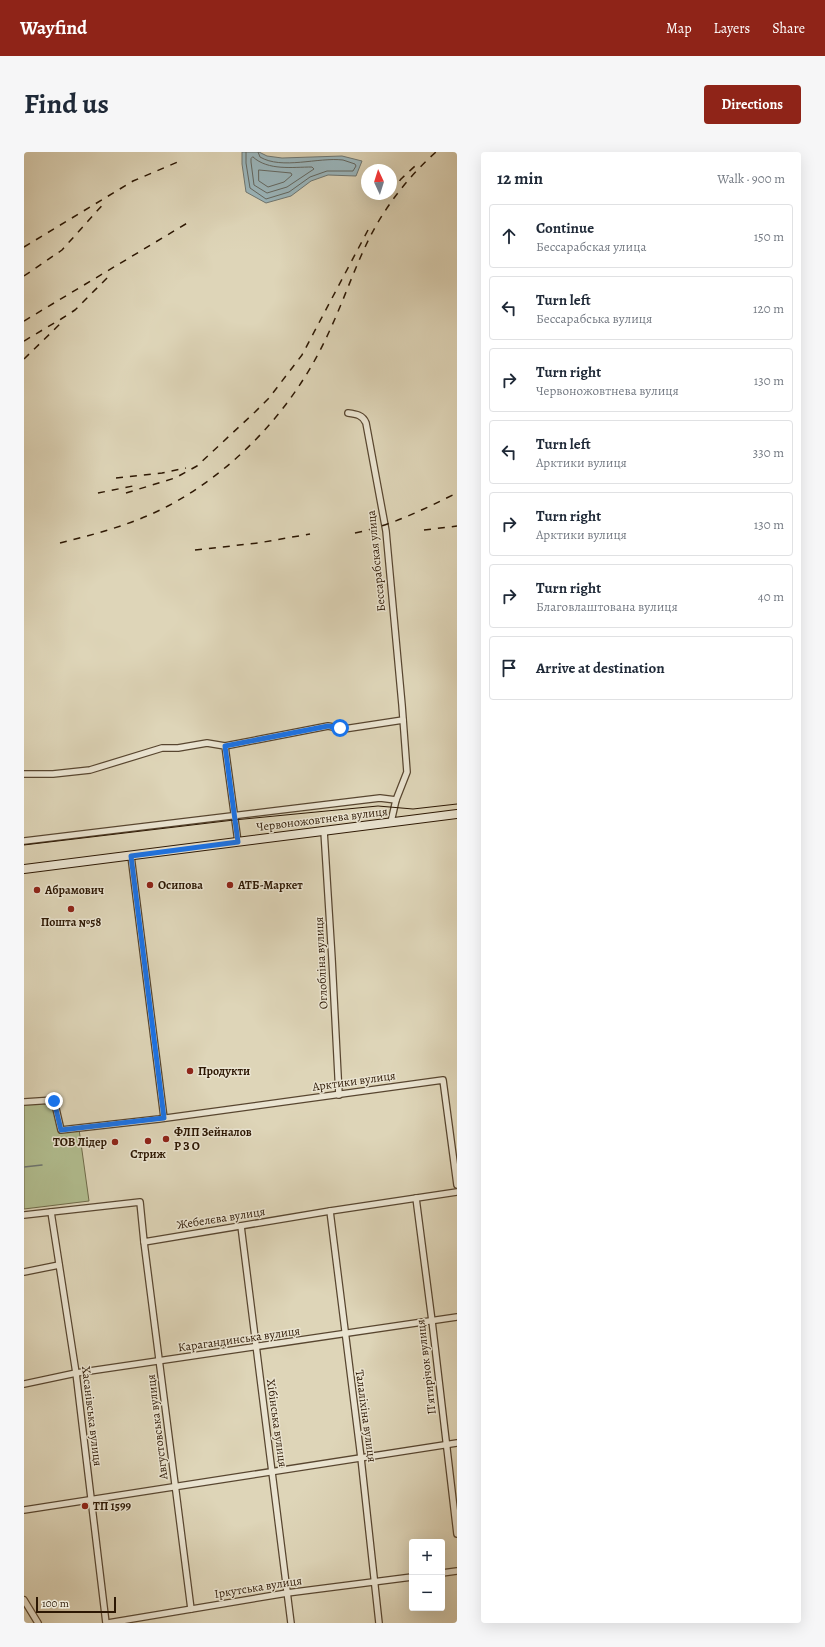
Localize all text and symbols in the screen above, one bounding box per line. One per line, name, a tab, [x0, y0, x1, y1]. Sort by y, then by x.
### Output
text: Wayfind	[20, 15, 87, 41]
text: Map	[666, 19, 692, 38]
text: Layers	[714, 19, 750, 38]
text: Share	[772, 19, 805, 38]
text: Find us	[24, 85, 109, 123]
button: Directions	[704, 85, 801, 124]
north arrow	[361, 164, 397, 200]
text: 12 min	[497, 167, 543, 190]
text: Walk · 900 m	[717, 170, 785, 187]
text: Continue	[536, 218, 594, 238]
icon: ahead	[498, 225, 520, 247]
text: 150 m	[754, 228, 784, 245]
text: Бессарабская улица	[536, 238, 646, 255]
text: Turn left	[536, 290, 591, 310]
icon: left	[498, 297, 520, 319]
text: 120 m	[753, 300, 784, 317]
text: Бессарабська вулиця	[536, 310, 652, 327]
text: Turn right	[536, 362, 601, 382]
icon: right	[498, 369, 520, 391]
text: 130 m	[754, 372, 784, 389]
text: Червоножовтнева вулиця	[536, 382, 679, 399]
text: Turn left	[536, 434, 591, 454]
icon: left	[498, 441, 520, 463]
text: 330 m	[753, 444, 784, 461]
text: Арктики вулиця	[536, 454, 627, 471]
text: Turn right	[536, 506, 601, 526]
street label: Бессарабская улица	[363, 509, 389, 613]
icon: right	[498, 513, 520, 535]
text: 130 m	[754, 516, 784, 533]
text: Арктики вулиця	[536, 526, 627, 543]
text: Turn right	[536, 578, 601, 598]
icon: right	[498, 585, 520, 607]
text: 40 m	[758, 588, 784, 605]
text: Благовлаштована вулиця	[536, 598, 678, 615]
icon: arrive	[498, 657, 520, 679]
text: Arrive at destination	[536, 658, 665, 678]
route start	[331, 719, 349, 737]
street label: Червоножовтнева вулиця	[256, 803, 389, 835]
place label: Осипова	[158, 877, 203, 893]
place label: АТБ-Маркет	[237, 877, 303, 893]
marker: Осипова	[145, 880, 155, 890]
marker: АТБ-Маркет	[225, 880, 235, 890]
place label: Абрамович	[44, 882, 104, 898]
marker: Абрамович	[32, 885, 42, 895]
marker: Пошта №58	[66, 904, 76, 914]
place label: Пошта №58	[41, 914, 101, 930]
street label: Оглобліна вулиця	[311, 916, 331, 1010]
place label: Продукти	[198, 1063, 250, 1079]
marker: Продукти	[185, 1066, 195, 1076]
street label: Арктики вулиця	[310, 1067, 397, 1095]
route end	[45, 1092, 63, 1110]
place label: ФЛП Зейналов Р З О	[174, 1124, 252, 1154]
place label: ТОВ Лідер	[53, 1134, 108, 1150]
marker: ФЛП Зейналов Р З О	[161, 1134, 171, 1144]
marker: Стриж	[143, 1136, 153, 1146]
marker: ТОВ Лідер	[110, 1137, 120, 1147]
place label: Стриж	[130, 1146, 167, 1162]
street label: Жебелєва вулиця	[176, 1203, 267, 1233]
street label: П’ятирічок вулиця	[412, 1318, 440, 1415]
street label: Карагандинська вулиця	[177, 1322, 301, 1356]
street label: Хасанівська вулиця	[78, 1365, 106, 1467]
street label: Талаліхіна вулиця	[352, 1369, 380, 1463]
street label: Августовська вулиця	[143, 1373, 172, 1482]
street label: Хібінська вулиця	[263, 1378, 291, 1468]
place label: ТП 1599	[93, 1498, 132, 1514]
marker: ТП 1599	[80, 1501, 90, 1511]
map controls	[409, 1539, 445, 1611]
button: +	[409, 1539, 445, 1575]
street label: Іркутська вулиця	[213, 1572, 303, 1602]
button: −	[409, 1575, 445, 1611]
scale bar	[36, 1595, 116, 1614]
text: 100 m	[42, 1596, 69, 1611]

